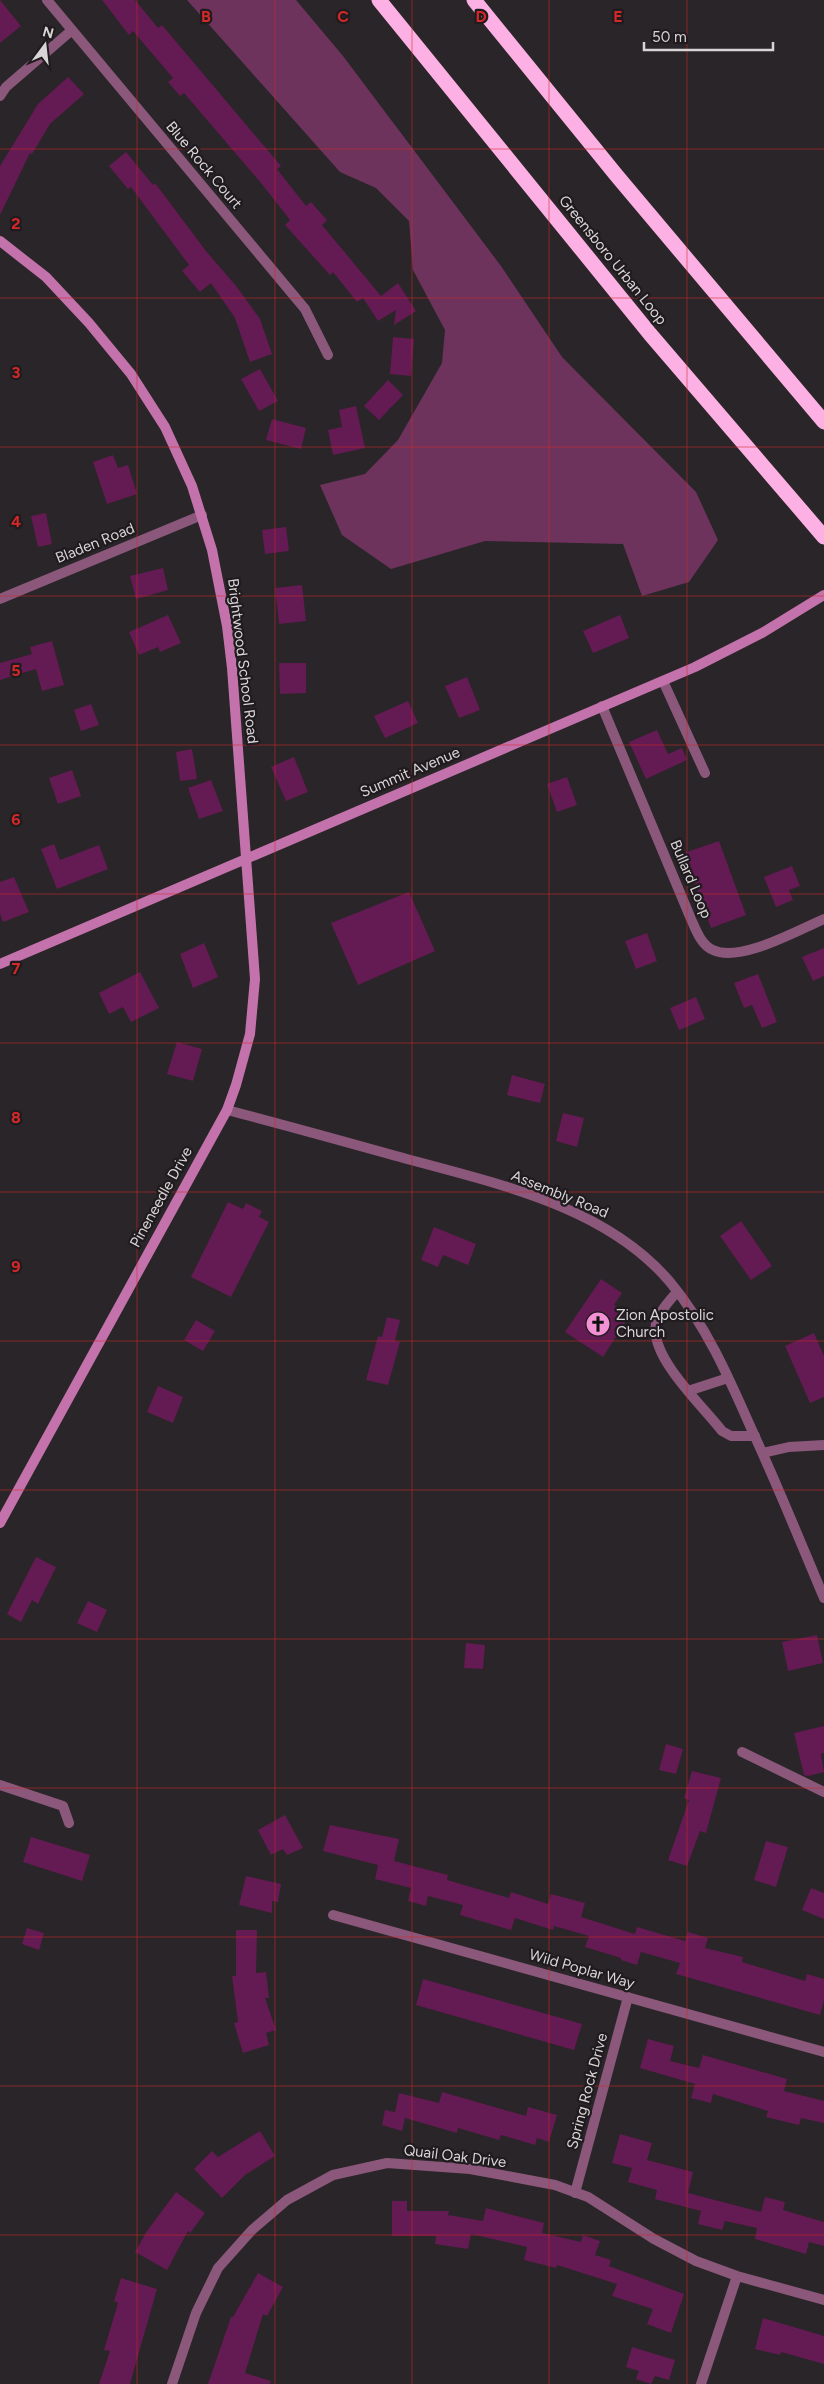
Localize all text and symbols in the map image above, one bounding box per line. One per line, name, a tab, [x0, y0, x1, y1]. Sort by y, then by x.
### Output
text: B	[201, 7, 211, 26]
text: C	[337, 7, 349, 26]
text: D	[475, 7, 487, 26]
text: E	[613, 7, 623, 26]
north arrow	[20, 20, 70, 70]
scale bar	[644, 20, 773, 52]
text: N	[41, 23, 56, 43]
text: 50 m	[652, 28, 687, 46]
street label: Blue Rock Court	[162, 118, 246, 213]
street label: Greensboro Urban Loop	[555, 192, 671, 328]
text: 2	[11, 214, 21, 233]
text: 3	[12, 363, 21, 382]
text: 4	[11, 512, 21, 531]
street label: Bladen Road	[53, 519, 137, 567]
street label: Brightwood School Road	[224, 577, 262, 745]
text: 5	[11, 661, 21, 680]
street label: Summit Avenue	[357, 743, 463, 801]
text: 6	[11, 810, 21, 829]
street label: Bullard Loop	[666, 837, 716, 921]
text: 7	[12, 959, 21, 978]
text: 8	[11, 1108, 21, 1127]
street label: Pineneedle Drive	[126, 1144, 196, 1250]
street label: Assembly Road	[509, 1166, 611, 1222]
text: 9	[11, 1257, 21, 1276]
place label: Zion Apostolic Church	[616, 1306, 714, 1341]
church icon: Zion Apostolic Church	[585, 1311, 611, 1337]
street label: Wild Poplar Way	[527, 1945, 637, 1993]
street label: Spring Rock Drive	[563, 2031, 611, 2151]
street label: Quail Oak Drive	[403, 2141, 507, 2171]

